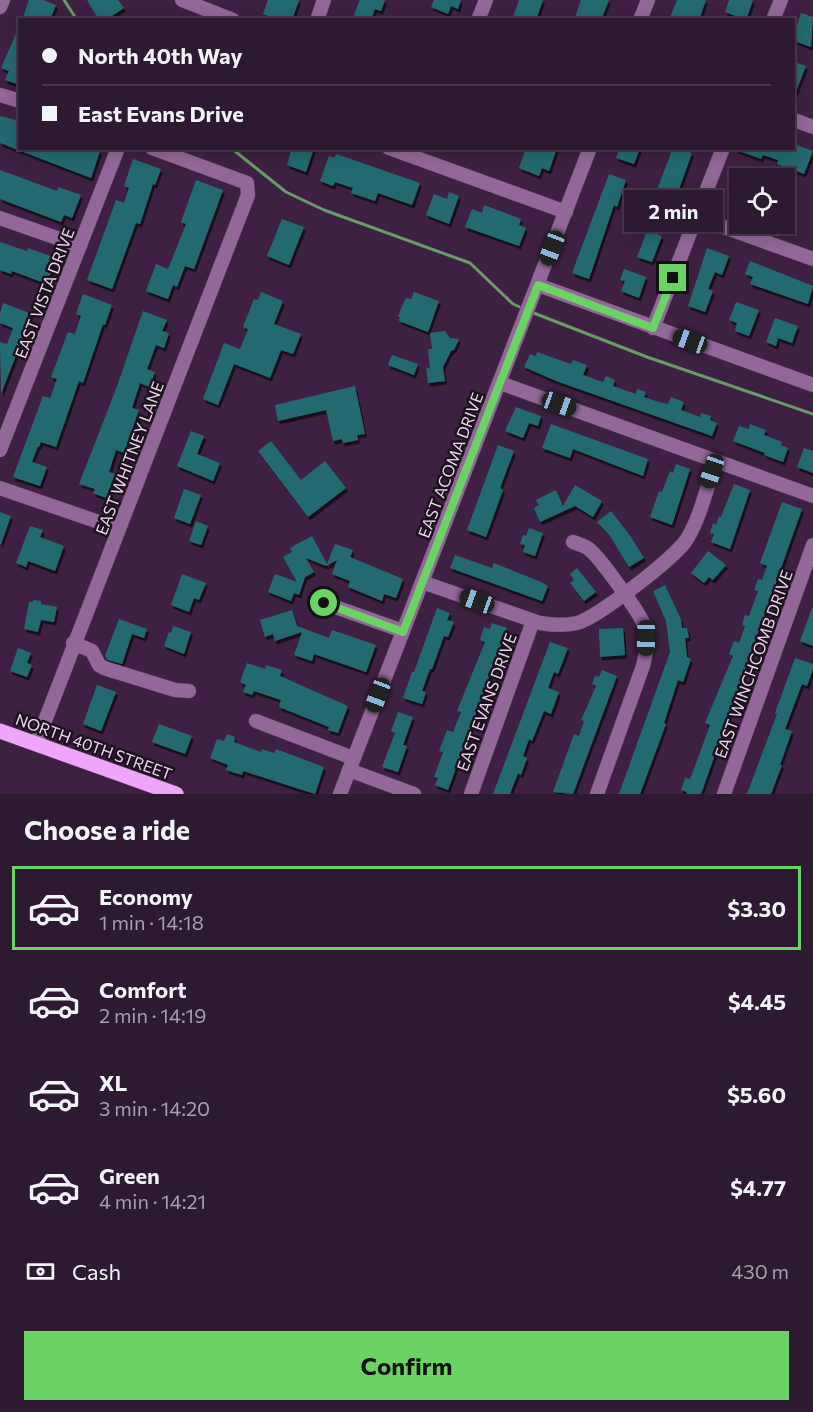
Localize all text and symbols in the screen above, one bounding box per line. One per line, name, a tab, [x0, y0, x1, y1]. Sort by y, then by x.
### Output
text: North 40th Way	[78, 42, 242, 69]
text: East Evans Drive	[78, 100, 244, 127]
map controls	[729, 168, 795, 234]
button: locate	[729, 168, 795, 234]
callout: 2 min	[624, 191, 722, 233]
text: 2 min	[649, 199, 698, 223]
street label: EAST VISTA DRIVE	[10, 225, 78, 361]
car	[537, 228, 567, 268]
route end	[659, 264, 686, 291]
car	[670, 326, 710, 356]
street label: EAST WHITNEY LANE	[91, 379, 167, 537]
car	[539, 389, 579, 419]
street label: EAST ACOMA DRIVE	[413, 390, 487, 540]
car	[698, 451, 726, 491]
street label: EAST WINCHCOMB DRIVE	[710, 567, 796, 761]
car	[457, 586, 497, 616]
route start	[310, 589, 337, 616]
car	[637, 620, 655, 656]
street label: EAST EVANS DRIVE	[452, 630, 520, 774]
car	[363, 675, 393, 715]
street label: NORTH 40TH STREET	[13, 709, 175, 783]
text: Choose a ride	[24, 813, 190, 846]
icon: car	[27, 881, 81, 935]
text: Economy	[99, 883, 193, 910]
text: $3.30	[728, 895, 786, 922]
text: 1 min · 14:18	[99, 910, 204, 934]
icon: car	[27, 974, 81, 1028]
text: Comfort	[99, 976, 187, 1003]
text: $4.45	[728, 988, 786, 1015]
text: 2 min · 14:19	[99, 1003, 206, 1027]
icon: car	[27, 1067, 81, 1121]
text: XL	[99, 1069, 127, 1096]
text: $5.60	[727, 1081, 786, 1108]
text: 3 min · 14:20	[99, 1096, 210, 1120]
icon: car	[27, 1160, 81, 1214]
text: Green	[99, 1162, 160, 1189]
text: $4.77	[730, 1174, 786, 1201]
text: 4 min · 14:21	[99, 1189, 206, 1213]
icon: cash	[24, 1255, 57, 1288]
text: Cash	[72, 1258, 121, 1285]
text: 430 m	[731, 1259, 789, 1283]
button: Confirm	[24, 1331, 789, 1400]

